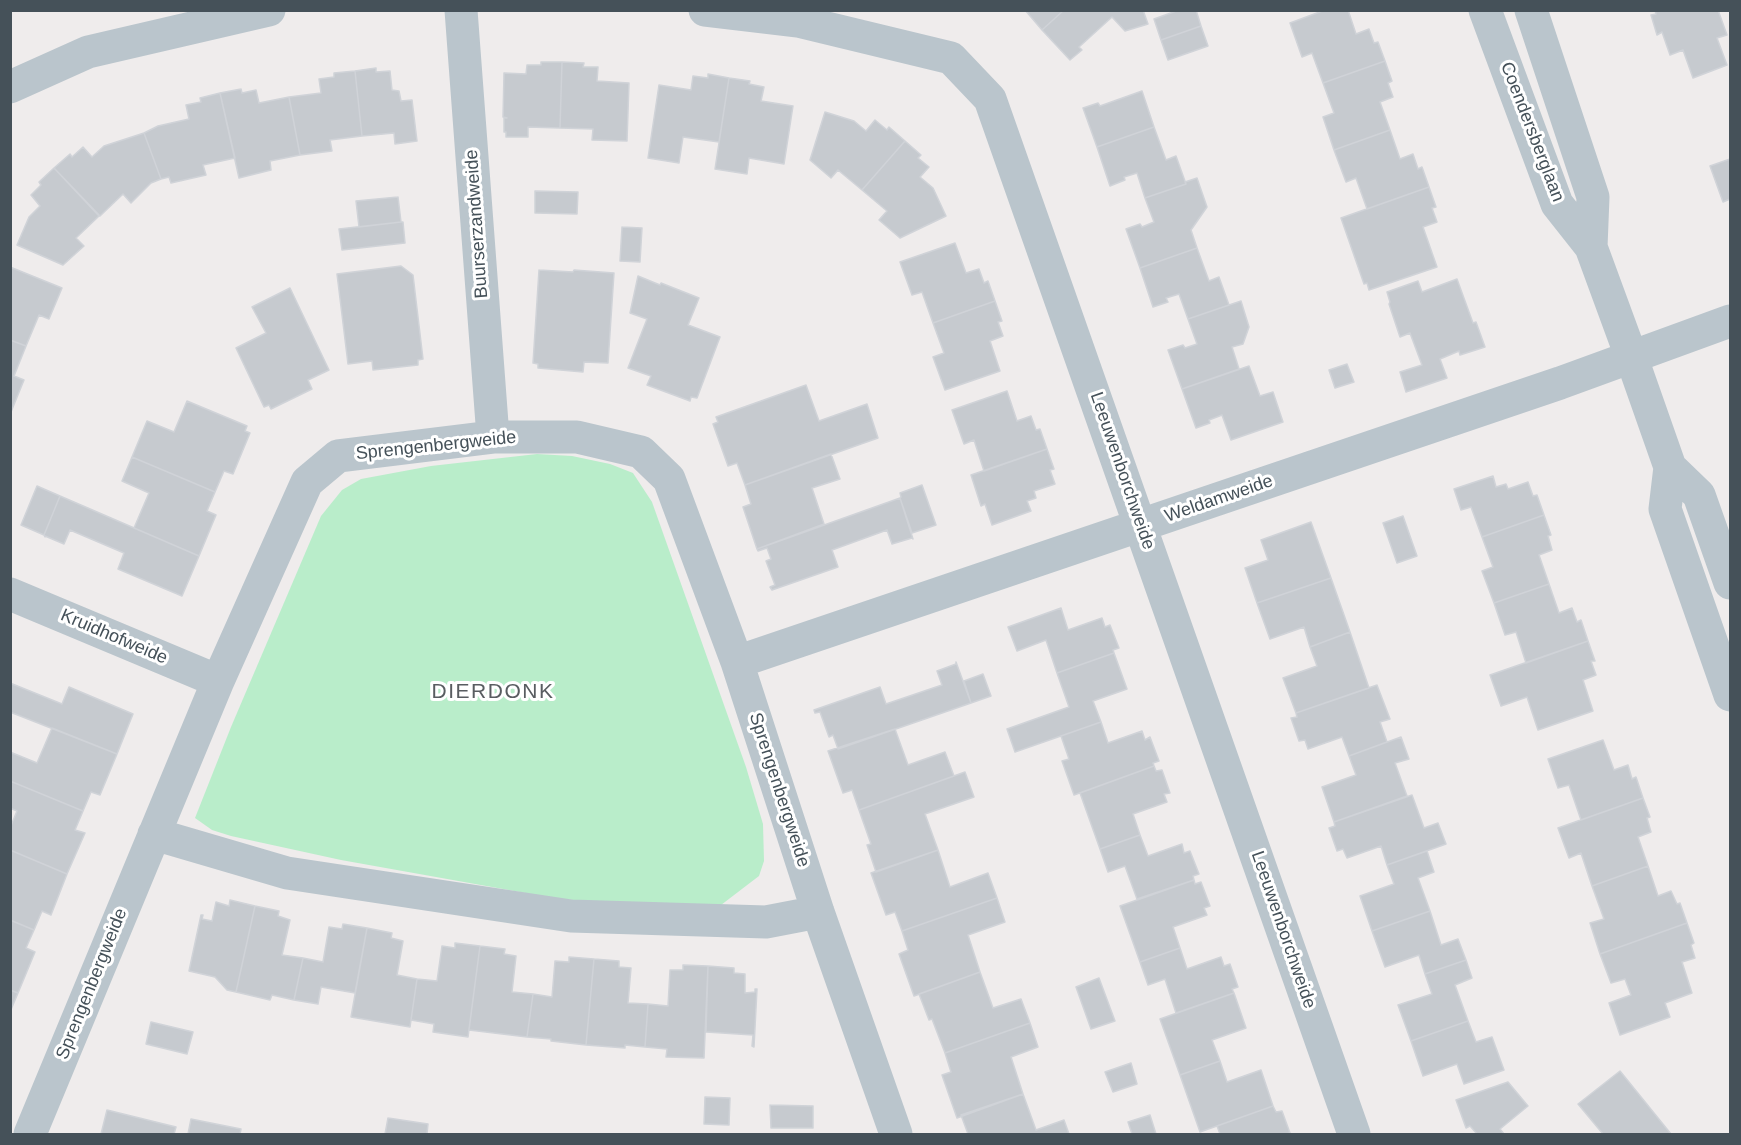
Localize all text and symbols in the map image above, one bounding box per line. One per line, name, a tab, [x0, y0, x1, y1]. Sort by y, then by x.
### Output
street label: Coendersberglaan	[1495, 59, 1569, 205]
street label: Buurserzandweide	[461, 149, 493, 299]
street label: Leeuwenborchweide	[1085, 389, 1159, 553]
street label: Sprengenbergweide	[355, 427, 517, 465]
street label: Weldamweide	[1162, 470, 1276, 528]
street label: Kruidhofweide	[57, 605, 171, 669]
district label: DIERDONK	[432, 679, 554, 705]
street label: Sprengenbergweide	[744, 710, 814, 870]
street label: Leeuwenborchweide	[1246, 848, 1320, 1012]
street label: Sprengenbergweide	[52, 905, 132, 1063]

